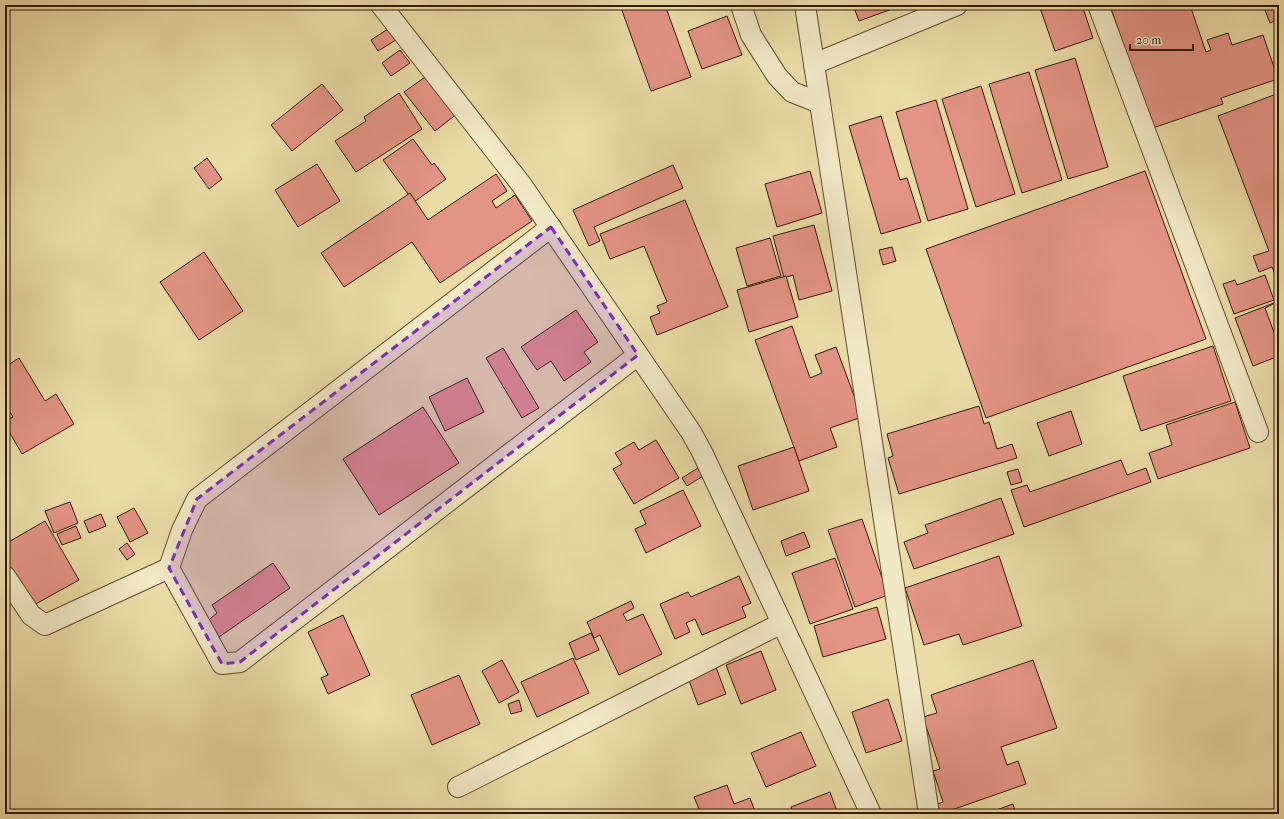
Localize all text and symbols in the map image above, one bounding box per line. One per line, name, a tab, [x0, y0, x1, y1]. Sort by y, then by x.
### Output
scale bar	[1130, 26, 1193, 52]
text: 20 m	[1136, 33, 1161, 47]

